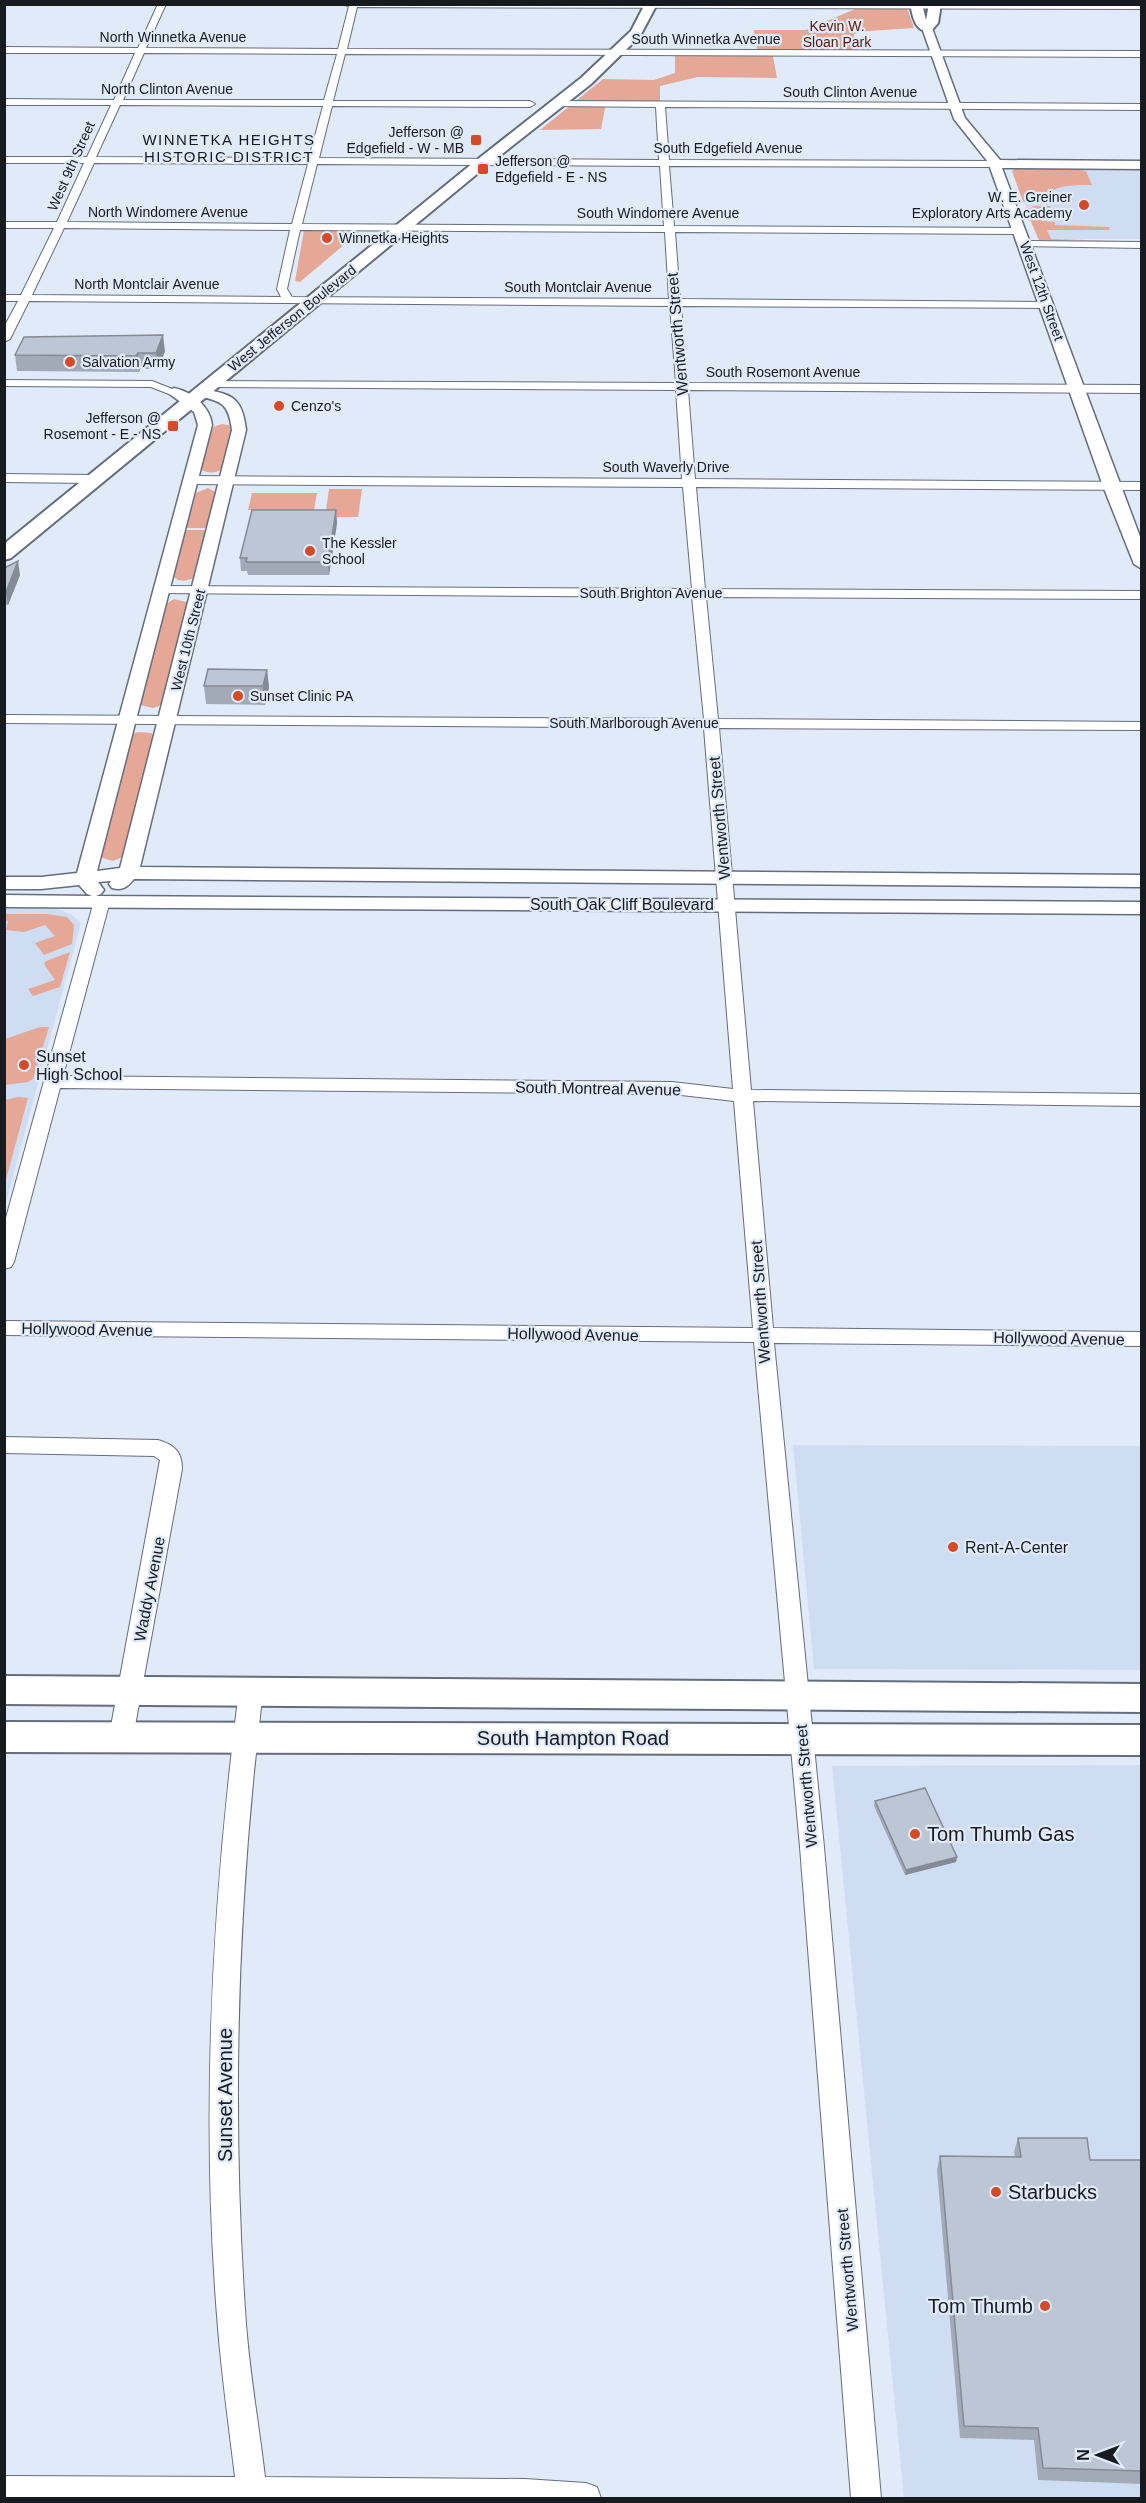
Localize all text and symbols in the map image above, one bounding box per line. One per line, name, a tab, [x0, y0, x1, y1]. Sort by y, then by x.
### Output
park label: Kevin W. Sloan Park	[803, 18, 872, 50]
street label: North Winnetka Avenue	[100, 29, 247, 45]
street label: South Winnetka Avenue	[631, 31, 781, 47]
street label: North Clinton Avenue	[101, 81, 233, 97]
street label: South Clinton Avenue	[783, 84, 917, 100]
street label: West 9th Street	[44, 119, 98, 213]
place label: Jefferson @ Edgefield - W - MB	[347, 124, 464, 156]
district label: WINNETKA HEIGHTS HISTORIC DISTRICT	[142, 131, 316, 165]
marker: Jefferson @ Edgefield - W - MB	[469, 133, 483, 147]
street label: South Edgefield Avenue	[653, 140, 803, 156]
place label: Jefferson @ Edgefield - E - NS	[495, 153, 607, 185]
marker: Jefferson @ Edgefield - E - NS	[476, 162, 490, 176]
place label: W. E. Greiner Exploratory Arts Academy	[912, 189, 1072, 221]
marker: W. E. Greiner Exploratory Arts Academy	[1077, 198, 1091, 212]
street label: North Windomere Avenue	[88, 204, 248, 220]
street label: South Windomere Avenue	[577, 205, 739, 221]
place label: Winnetka Heights	[339, 230, 449, 246]
marker: Winnetka Heights	[320, 231, 334, 245]
street label: West 12th Street	[1017, 239, 1067, 343]
street label: West Jefferson Boulevard	[225, 262, 359, 374]
street label: Wentworth Street	[664, 271, 691, 396]
street label: North Montclair Avenue	[74, 276, 220, 292]
street label: South Montclair Avenue	[504, 279, 652, 295]
place label: Salvation Army	[82, 354, 175, 370]
marker: Salvation Army	[63, 355, 77, 369]
street label: South Rosemont Avenue	[706, 364, 861, 380]
place label: Cenzo's	[291, 398, 341, 414]
marker: Cenzo's	[272, 399, 286, 413]
place label: Jefferson @ Rosemont - E - NS	[44, 410, 161, 442]
marker: Jefferson @ Rosemont - E - NS	[166, 419, 180, 433]
street label: South Waverly Drive	[602, 459, 730, 475]
place label: The Kessler School	[322, 535, 397, 567]
marker: The Kessler School	[303, 544, 317, 558]
street label: South Brighton Avenue	[580, 585, 723, 601]
street label: West 10th Street	[168, 587, 208, 692]
place label: Sunset Clinic PA	[250, 688, 354, 704]
marker: Sunset Clinic PA	[231, 689, 245, 703]
street label: South Marlborough Avenue	[549, 715, 719, 731]
street label: Wentworth Street	[706, 755, 733, 880]
street label: South Oak Cliff Boulevard	[530, 896, 714, 913]
place label: Sunset High School	[36, 1048, 122, 1083]
marker: Sunset High School	[17, 1058, 31, 1072]
street label: South Montreal Avenue	[515, 1079, 681, 1098]
street label: Wentworth Street	[748, 1239, 773, 1364]
street label: Hollywood Avenue	[21, 1320, 153, 1339]
street label: Hollywood Avenue	[507, 1325, 639, 1344]
street label: Hollywood Avenue	[993, 1329, 1125, 1348]
street label: Waddy Avenue	[131, 1535, 168, 1643]
place label: Rent-A-Center	[965, 1539, 1069, 1556]
marker: Rent-A-Center	[946, 1540, 960, 1554]
street label: Wentworth Street	[793, 1723, 820, 1848]
street label: South Hampton Road	[477, 1727, 669, 1749]
place label: Tom Thumb Gas	[927, 1823, 1074, 1845]
marker: Tom Thumb Gas	[908, 1827, 922, 1841]
street label: Sunset Avenue	[214, 2028, 236, 2162]
place label: Starbucks	[1008, 2181, 1097, 2203]
marker: Starbucks	[989, 2185, 1003, 2199]
street label: Wentworth Street	[834, 2207, 861, 2332]
place label: Tom Thumb	[928, 2295, 1033, 2317]
marker: Tom Thumb	[1038, 2299, 1052, 2313]
north arrow	[1068, 2425, 1128, 2485]
text: N	[1075, 2449, 1092, 2461]

